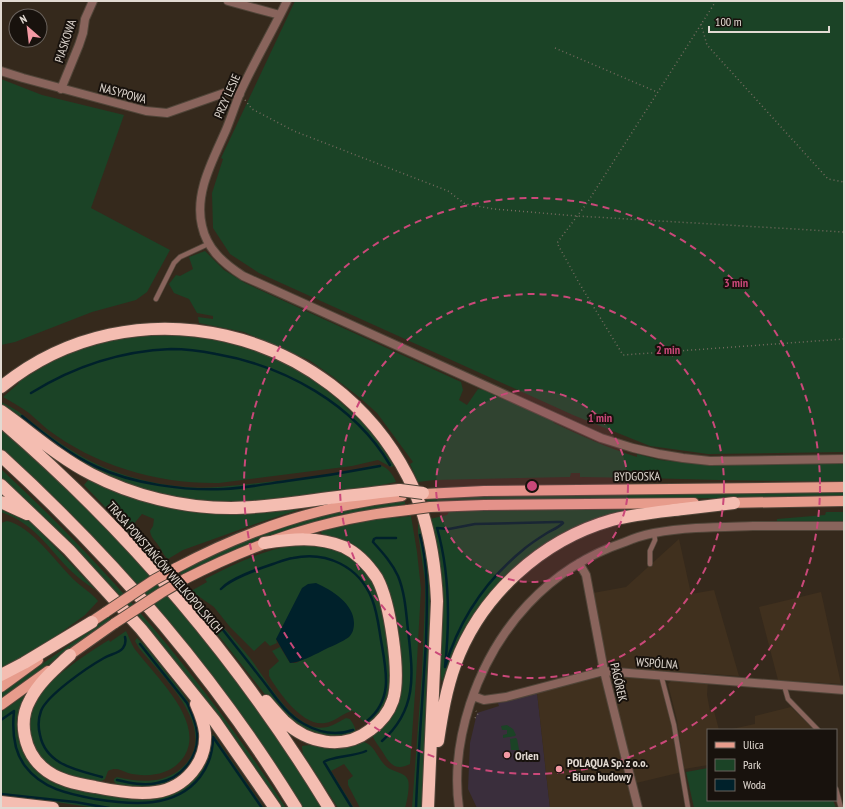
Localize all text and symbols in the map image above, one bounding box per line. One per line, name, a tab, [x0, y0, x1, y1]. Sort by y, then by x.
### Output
north arrow	[8, 8, 48, 48]
scale bar	[709, 8, 829, 34]
text: N	[17, 12, 29, 27]
text: 100 m	[715, 14, 742, 29]
street label: PIASKOWA	[51, 17, 79, 64]
street label: PRZY LESIE	[211, 72, 243, 120]
street label: NASYPOWA	[98, 80, 148, 107]
text: 3 min	[724, 275, 748, 290]
text: 2 min	[656, 342, 680, 357]
text: 1 min	[588, 410, 612, 425]
street label: BYDGOSKA	[614, 468, 661, 484]
centre of rings	[525, 479, 539, 493]
street label: TRASA POWSTAŃCÓW WIELKOPOLSKICH	[104, 498, 226, 636]
street label: WSPÓLNA	[635, 654, 679, 672]
street label: PAGÓREK	[607, 661, 631, 703]
legend	[707, 729, 837, 801]
text: Ulica	[743, 737, 764, 752]
place label: Orlen	[515, 748, 539, 763]
marker: Orlen	[502, 750, 512, 760]
place label: POLAQUA Sp. z o.o. - Biuro budowy	[567, 755, 649, 784]
text: Park	[743, 757, 761, 772]
marker: POLAQUA Sp. z o.o. - Biuro budowy	[554, 764, 564, 774]
text: Woda	[743, 777, 766, 792]

